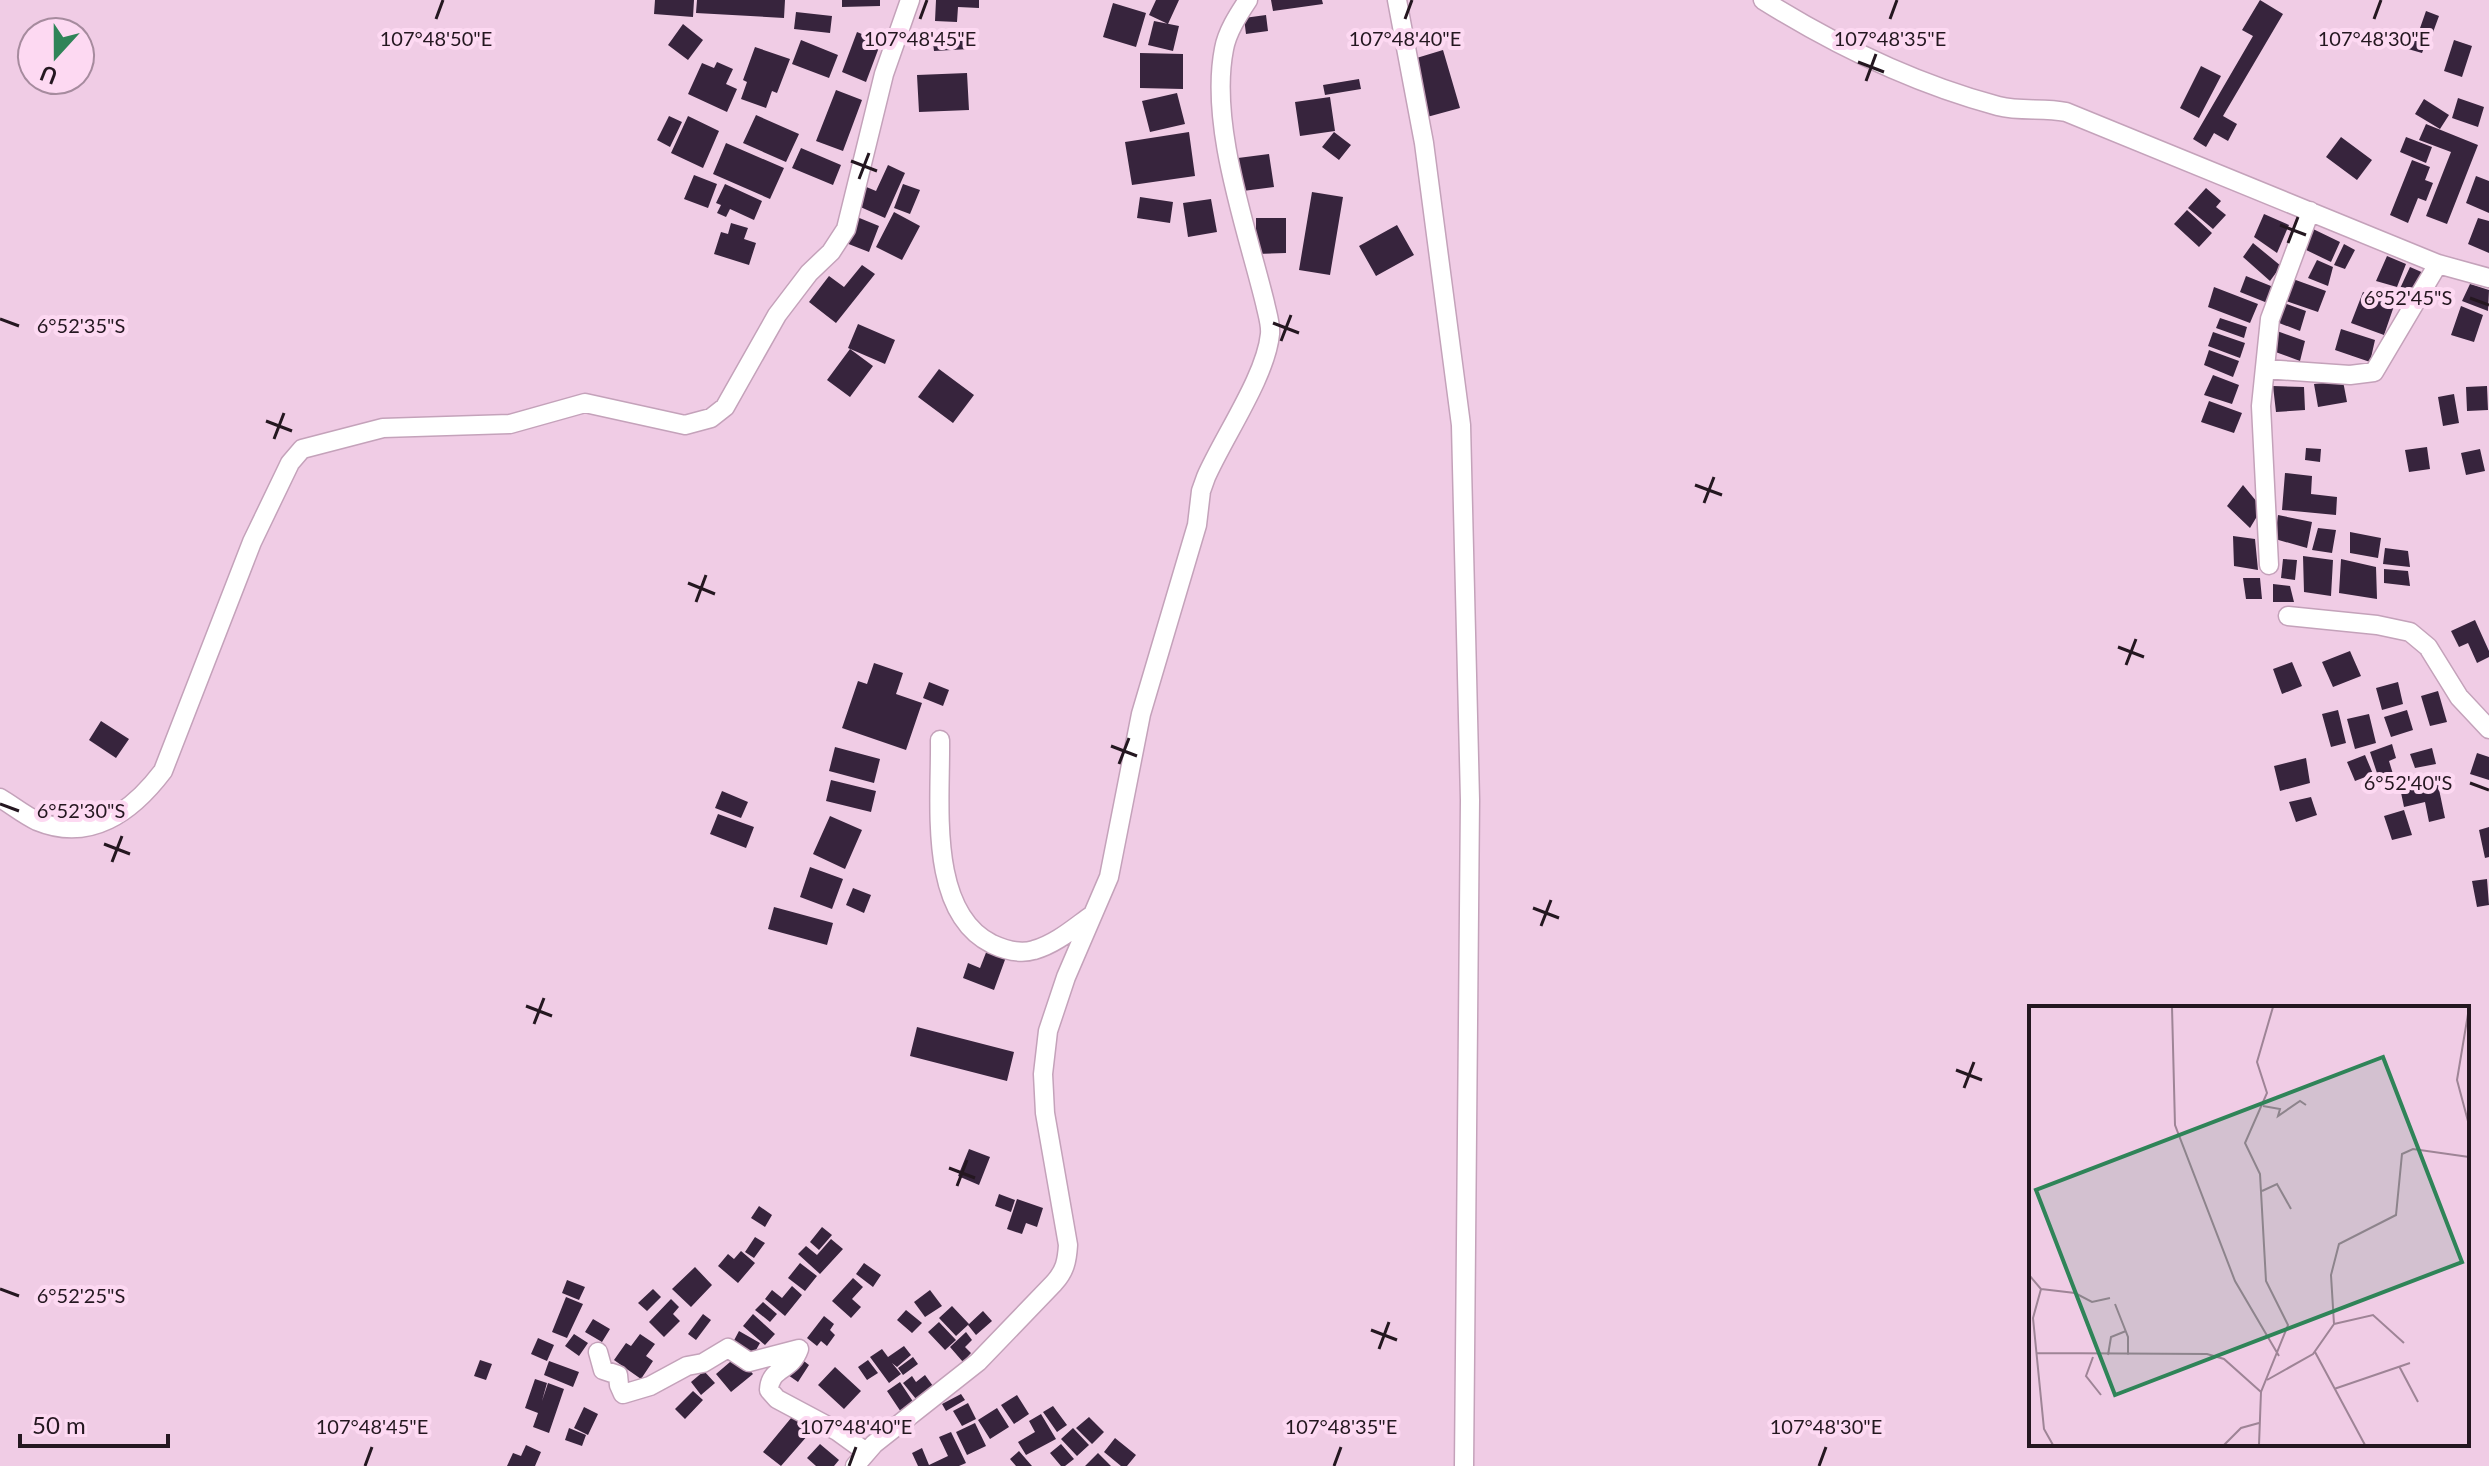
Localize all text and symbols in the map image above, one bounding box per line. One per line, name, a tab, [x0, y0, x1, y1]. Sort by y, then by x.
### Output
north arrow	[16, 16, 96, 96]
text: 107°48'50"E	[380, 26, 492, 50]
text: 107°48'45"E	[864, 26, 976, 50]
text: 107°48'40"E	[1349, 26, 1461, 50]
text: 107°48'35"E	[1834, 26, 1946, 50]
text: 107°48'30"E	[2318, 26, 2430, 50]
text: U	[36, 60, 61, 91]
text: 6°52'45"S	[2364, 285, 2452, 309]
text: 6°52'35"S	[37, 313, 125, 337]
text: 6°52'40"S	[2364, 770, 2452, 794]
text: 6°52'30"S	[37, 798, 125, 822]
inset map	[2029, 1006, 2469, 1446]
text: 6°52'25"S	[37, 1283, 125, 1307]
scale bar	[20, 1398, 168, 1448]
text: 50 m	[32, 1410, 86, 1439]
text: 107°48'45"E	[316, 1414, 428, 1438]
text: 107°48'40"E	[800, 1414, 912, 1438]
text: 107°48'35"E	[1285, 1414, 1397, 1438]
text: 107°48'30"E	[1770, 1414, 1882, 1438]

